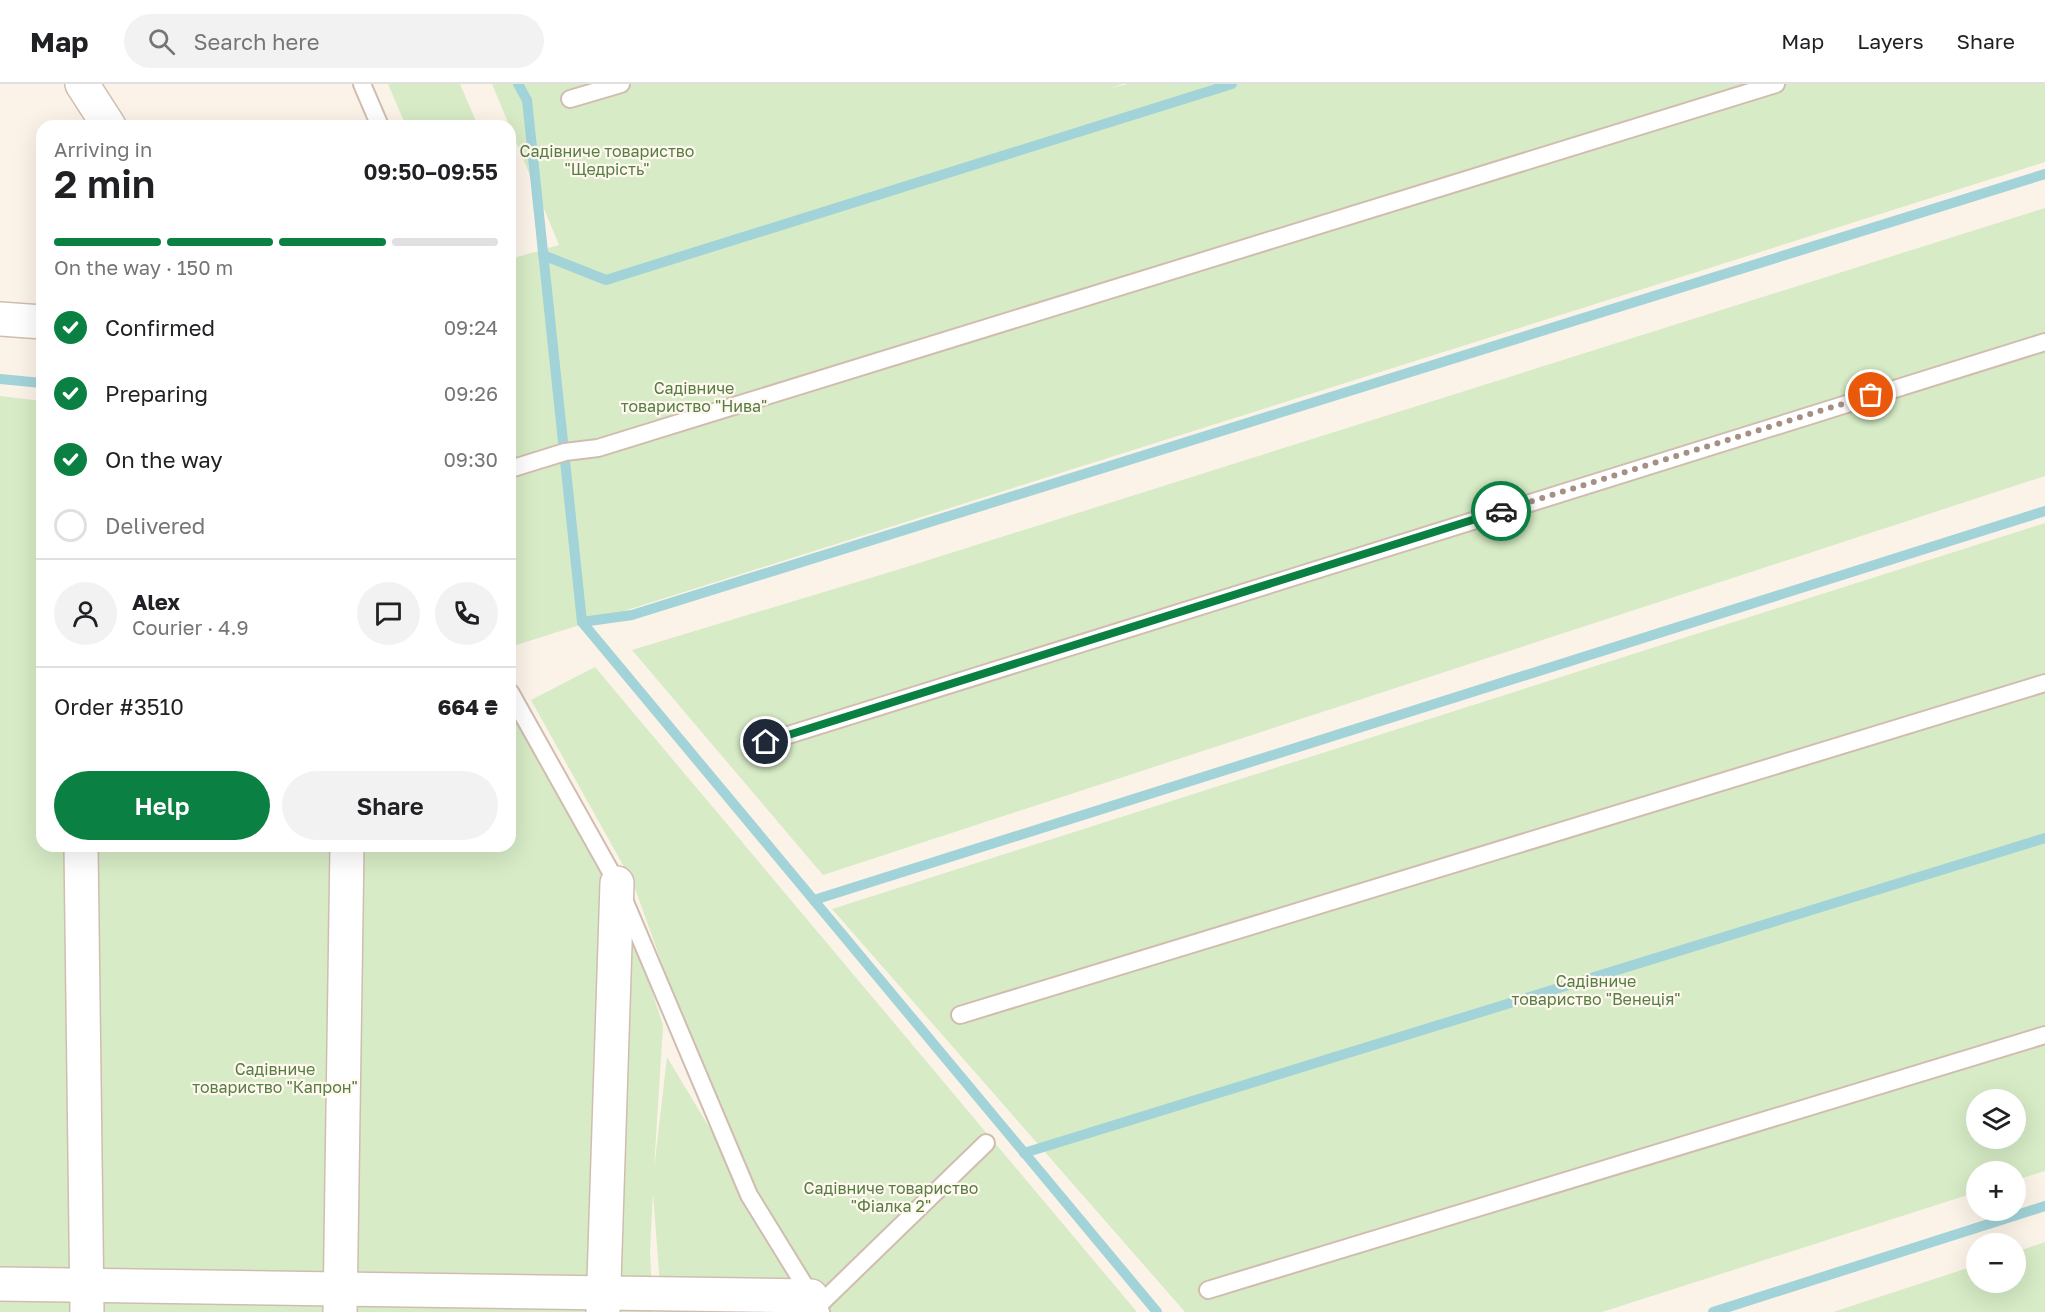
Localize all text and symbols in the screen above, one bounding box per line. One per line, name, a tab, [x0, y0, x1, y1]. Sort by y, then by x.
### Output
search box	[124, 14, 544, 68]
text: Map	[30, 25, 88, 58]
icon: search	[145, 25, 178, 58]
text: Search here	[193, 28, 319, 55]
text: Map	[1781, 28, 1824, 54]
text: Layers	[1857, 28, 1924, 54]
text: Share	[1957, 28, 2015, 54]
text: Arriving in	[54, 137, 152, 161]
park label: Садівниче товариство "Щедрість"	[520, 141, 694, 179]
text: 09:50–09:55	[364, 158, 498, 185]
text: 2 min	[54, 160, 155, 207]
text: On the way · 150 m	[54, 255, 233, 279]
icon: check	[54, 311, 87, 344]
text: Confirmed	[105, 314, 215, 341]
text: 09:24	[444, 315, 498, 339]
pin	[1845, 369, 1896, 420]
icon: check	[54, 377, 87, 410]
park label: Садівниче товариство "Нива"	[621, 378, 767, 416]
icon: bag	[1854, 378, 1887, 411]
text: Preparing	[105, 380, 208, 407]
text: 09:26	[444, 381, 498, 405]
icon: check	[54, 443, 87, 476]
text: On the way	[105, 446, 223, 473]
text: 09:30	[443, 447, 498, 471]
courier	[1471, 481, 1531, 541]
icon: car	[1485, 495, 1518, 528]
text: Delivered	[105, 512, 205, 539]
button: person	[54, 582, 117, 645]
button: chat	[357, 582, 420, 645]
button: phone	[435, 582, 498, 645]
text: Alex	[132, 588, 180, 615]
text: Courier · 4.9	[132, 615, 249, 639]
text: Order #3510	[54, 693, 184, 720]
text: 664 ₴	[437, 693, 498, 720]
pin	[740, 716, 791, 767]
icon: home	[749, 725, 782, 758]
button: Help	[54, 771, 270, 840]
button: Share	[282, 771, 498, 840]
park label: Садівниче товариство "Венеція"	[1511, 971, 1681, 1009]
park label: Садівниче товариство "Капрон"	[192, 1059, 358, 1097]
map controls	[1966, 1089, 2026, 1293]
button: layers	[1966, 1089, 2026, 1149]
button: +	[1966, 1161, 2026, 1221]
park label: Садівниче товариство "Фіалка 2"	[804, 1178, 978, 1216]
button: −	[1966, 1233, 2026, 1293]

